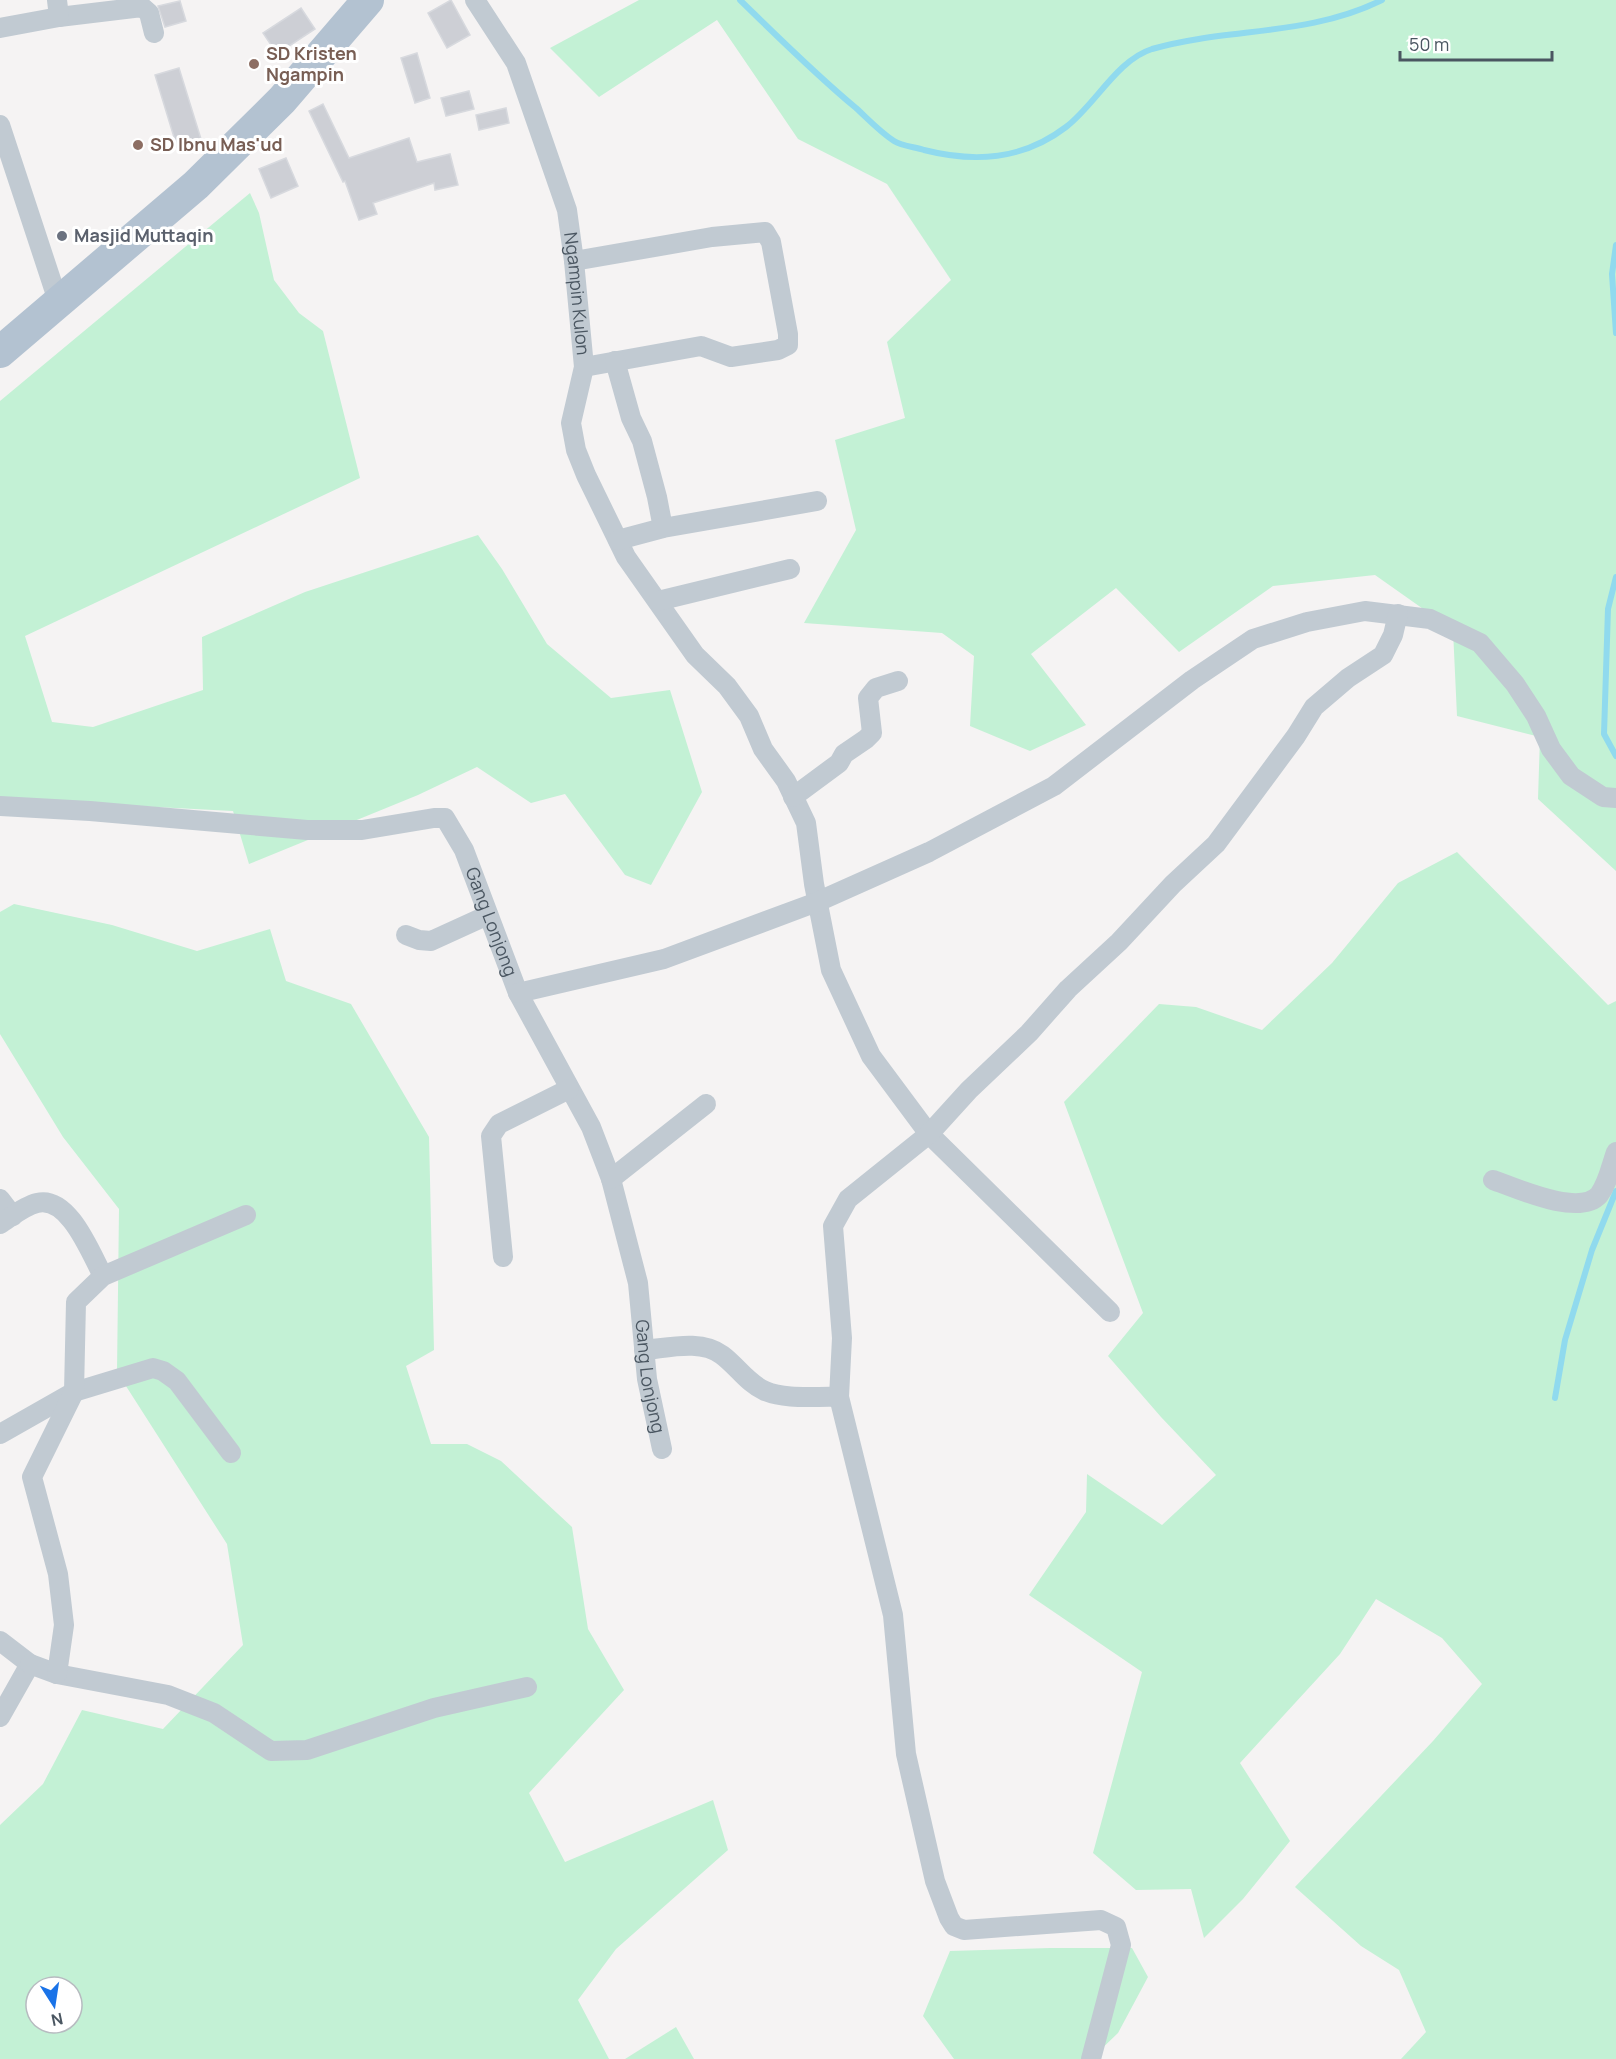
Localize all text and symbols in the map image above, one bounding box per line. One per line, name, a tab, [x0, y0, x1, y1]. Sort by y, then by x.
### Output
scale bar	[1400, 24, 1552, 62]
text: 50 m	[1409, 32, 1449, 56]
place label: SD Kristen Ngampin	[266, 41, 357, 86]
marker: SD Kristen Ngampin	[247, 57, 261, 71]
place label: SD Ibnu Mas'ud	[150, 132, 283, 156]
marker: SD Ibnu Mas'ud	[131, 138, 145, 152]
place label: Masjid Muttaqin	[74, 223, 213, 247]
marker: Masjid Muttaqin	[55, 229, 69, 243]
street label: Ngampin Kulon	[559, 230, 596, 356]
street label: Gang Lonjong	[461, 864, 524, 979]
street label: Gang Lonjong	[630, 1318, 671, 1435]
north arrow	[24, 1975, 84, 2035]
text: N	[49, 2008, 65, 2032]

